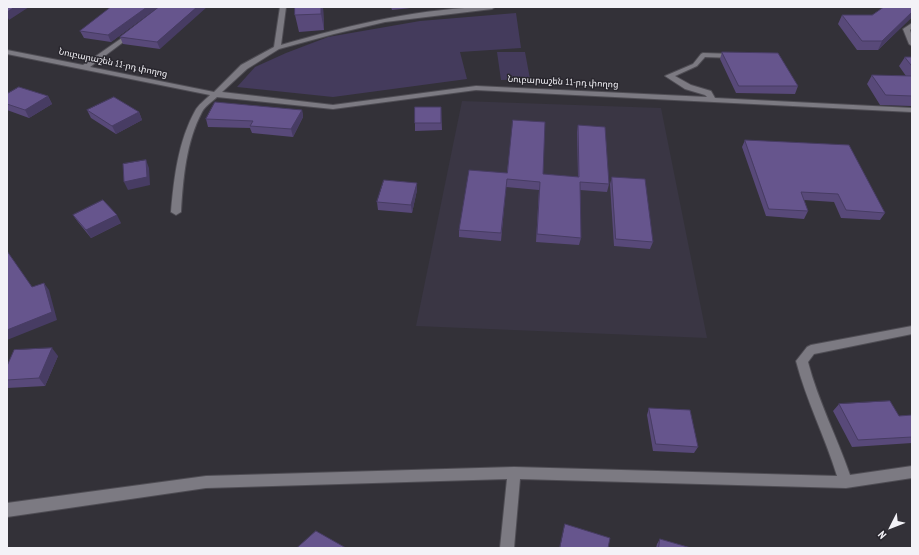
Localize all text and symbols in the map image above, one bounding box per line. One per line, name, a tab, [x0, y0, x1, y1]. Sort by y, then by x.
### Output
street label: Նուբարաշեն 11-րդ փողոց	[58, 46, 168, 80]
street label: Նուբարաշեն 11-րդ փողոց	[507, 74, 619, 90]
north arrow	[871, 507, 911, 547]
text: N	[875, 528, 889, 542]

